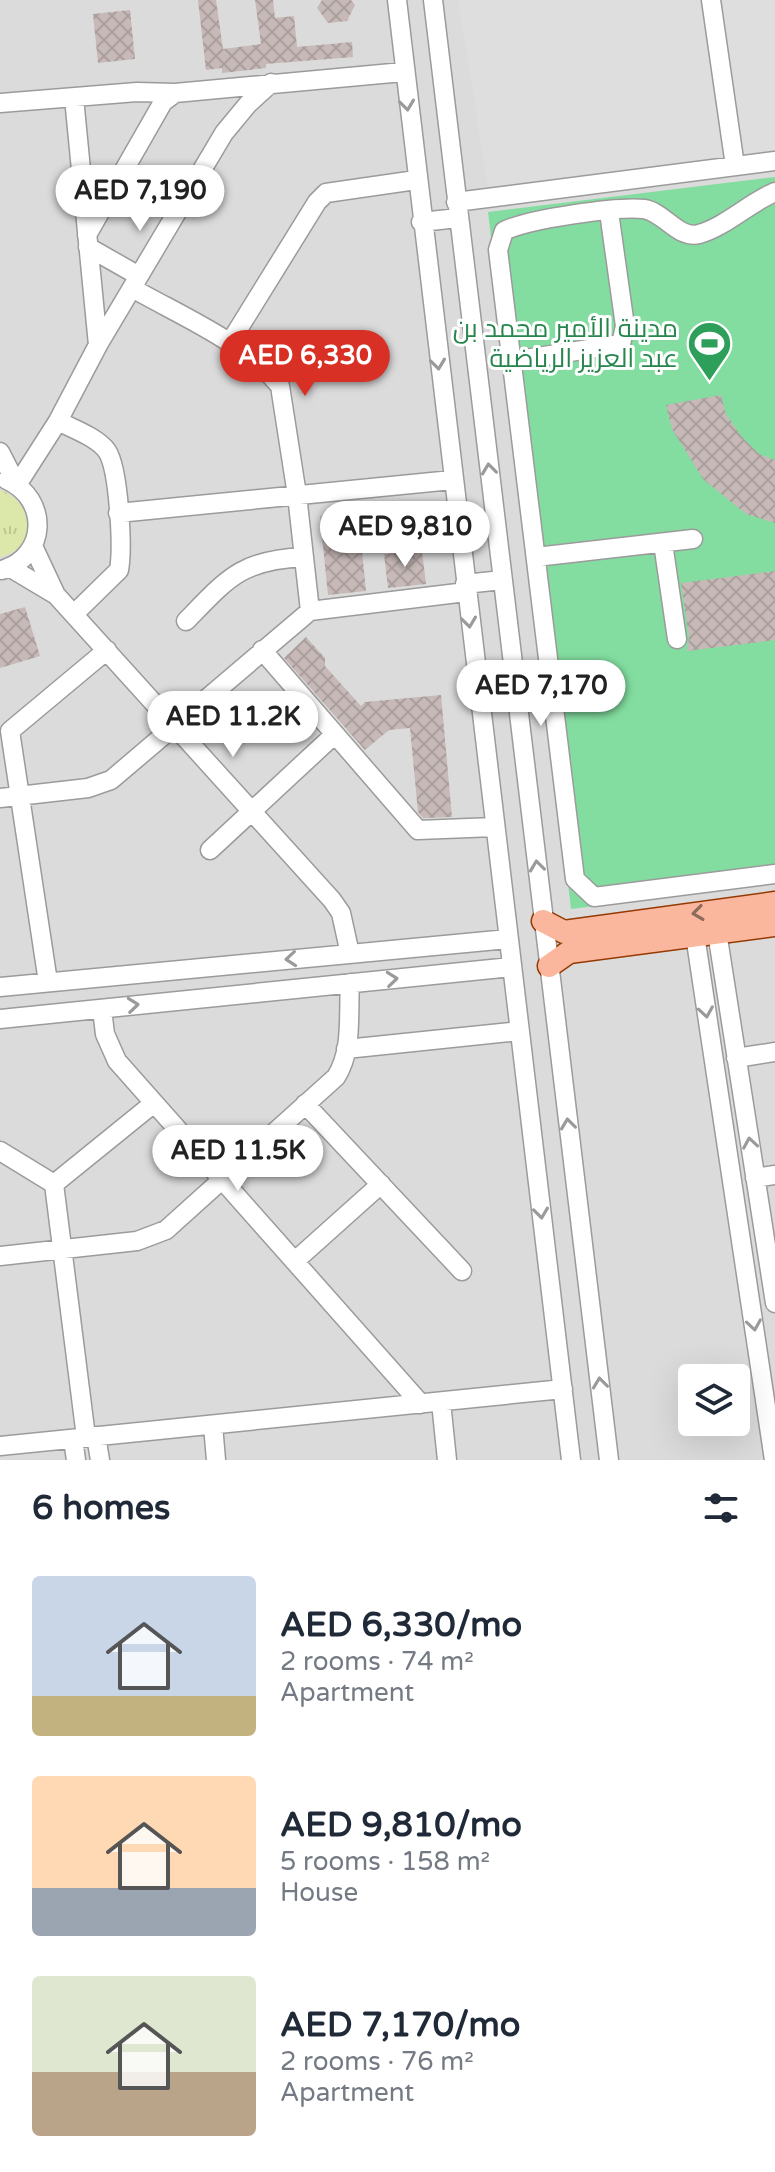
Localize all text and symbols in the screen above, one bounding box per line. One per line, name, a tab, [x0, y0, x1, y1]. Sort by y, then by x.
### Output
one-way arrow	[398, 99, 415, 112]
pin: AED 7,190	[48, 165, 232, 233]
text: AED 7,190	[73, 175, 207, 206]
place label: مدينة الأمير محمد بن عبد العزيز الرياضية	[453, 313, 678, 374]
sports icon: مدينة الأمير محمد بن عبد العزيز الرياضية	[685, 319, 733, 382]
pin: AED 6,330	[213, 330, 397, 398]
text: AED 6,330	[238, 340, 372, 371]
one-way arrow	[430, 358, 447, 371]
one-way arrow	[480, 462, 497, 475]
pin: AED 9,810	[313, 501, 497, 569]
text: AED 9,810	[338, 511, 472, 542]
one-way arrow	[461, 616, 478, 629]
pin: AED 7,170	[449, 660, 633, 728]
text: AED 7,170	[474, 670, 608, 701]
pin: AED 11.2K	[141, 691, 325, 759]
text: AED 11.2K	[165, 701, 301, 732]
one-way arrow	[528, 859, 545, 872]
one-way arrow	[691, 904, 705, 921]
one-way arrow	[284, 951, 297, 968]
one-way arrow	[386, 970, 399, 987]
one-way arrow	[127, 997, 140, 1014]
one-way arrow	[697, 1005, 714, 1019]
one-way arrow	[560, 1118, 577, 1131]
pin: AED 11.5K	[146, 1125, 330, 1193]
text: AED 11.5K	[170, 1135, 306, 1166]
one-way arrow	[742, 1137, 759, 1150]
one-way arrow	[533, 1207, 550, 1220]
one-way arrow	[745, 1318, 762, 1331]
map controls	[678, 1364, 750, 1436]
button: layers	[678, 1364, 750, 1436]
one-way arrow	[591, 1376, 608, 1389]
icon: filters	[699, 1486, 743, 1530]
text: 6 homes	[32, 1488, 170, 1529]
text: AED 6,330/mo	[280, 1605, 522, 1646]
icon: home	[96, 1608, 192, 1704]
text: 2 rooms · 74 m²	[280, 1646, 474, 1677]
text: Apartment	[280, 1677, 414, 1708]
text: AED 9,810/mo	[280, 1805, 522, 1846]
icon: home	[96, 1808, 192, 1904]
text: 5 rooms · 158 m²	[280, 1846, 490, 1877]
text: House	[280, 1877, 358, 1908]
text: AED 7,170/mo	[280, 2005, 520, 2046]
icon: home	[96, 2008, 192, 2104]
text: 2 rooms · 76 m²	[280, 2046, 474, 2077]
text: Apartment	[280, 2077, 414, 2108]

